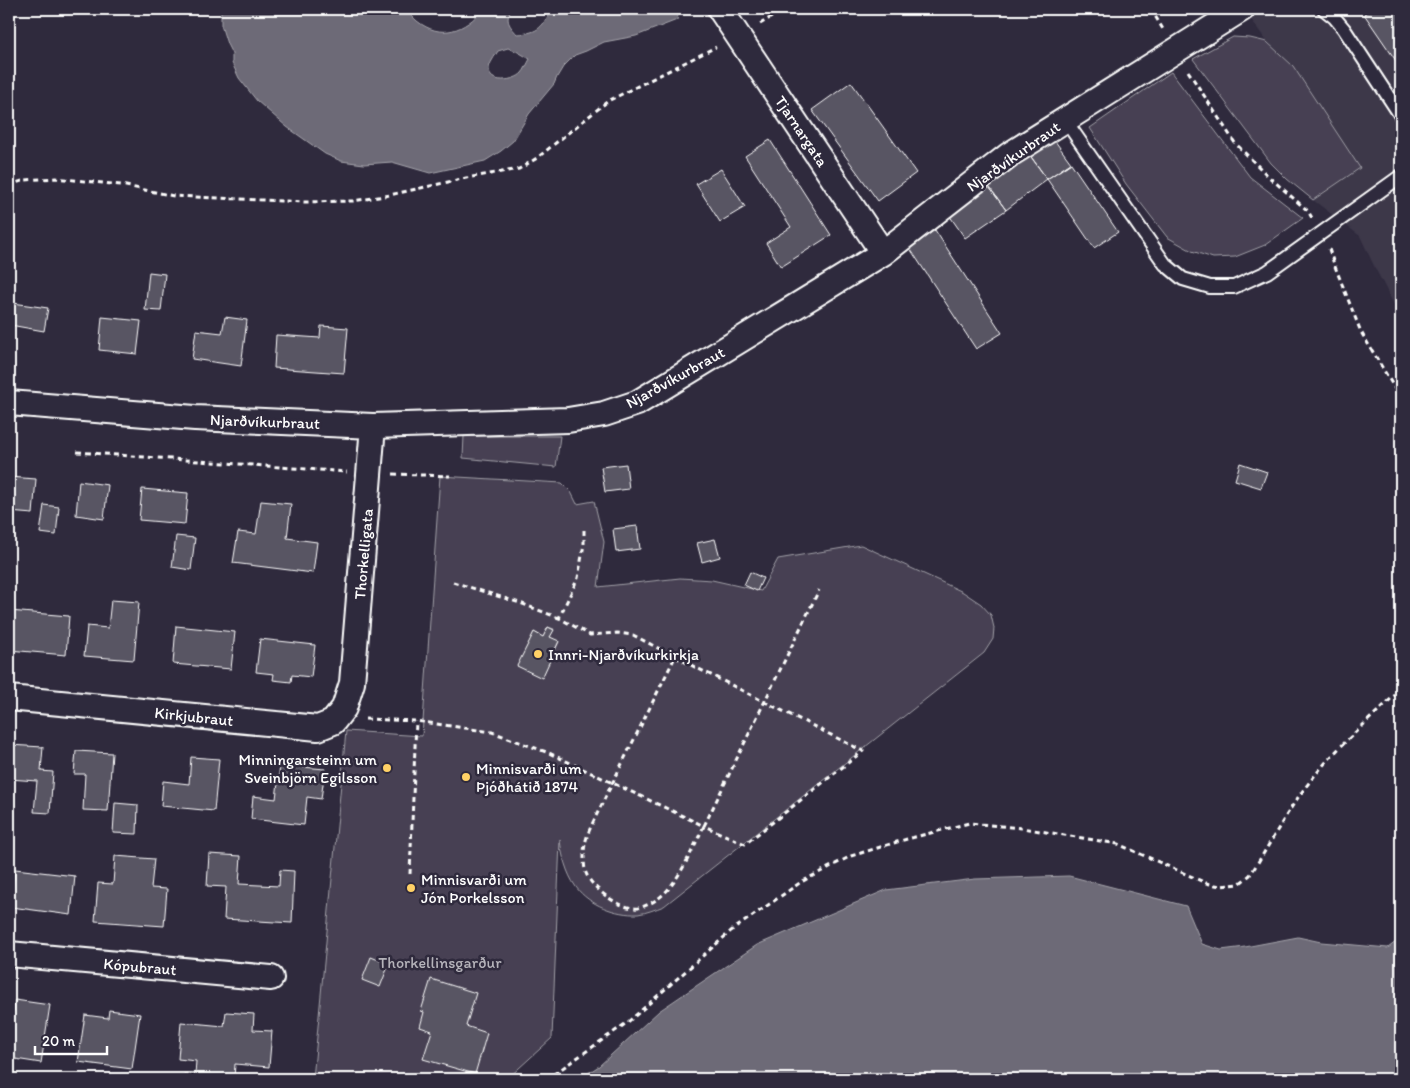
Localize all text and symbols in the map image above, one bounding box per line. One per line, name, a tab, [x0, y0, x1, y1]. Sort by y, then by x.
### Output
street label: Tjarnargata	[771, 92, 833, 171]
street label: Njarðvíkurbraut	[963, 117, 1064, 196]
street label: Njarðvíkurbraut	[623, 342, 728, 412]
street label: Njarðvíkurbraut	[210, 410, 320, 433]
street label: Thorkelligata	[350, 508, 377, 600]
place label: Innri-Njarðvíkurkirkja	[548, 645, 699, 664]
marker: Innri-Njarðvíkurkirkja	[532, 648, 544, 660]
street label: Kirkjubraut	[154, 703, 234, 730]
place label: Minningarsteinn um Sveinbjörn Egilsson	[239, 750, 378, 787]
place label: Minnisvarði um Þjóðhátið 1874	[476, 759, 582, 796]
marker: Minningarsteinn um Sveinbjörn Egilsson	[381, 762, 393, 774]
marker: Minnisvarði um Þjóðhátið 1874	[460, 771, 472, 783]
place label: Minnisvarði um Jón Þorkelsson	[421, 870, 527, 907]
marker: Minnisvarði um Jón Þorkelsson	[405, 882, 417, 894]
park label: Thorkellinsgarður	[378, 953, 502, 972]
street label: Kópubraut	[103, 954, 177, 979]
scale bar	[35, 1023, 108, 1055]
text: 20 m	[42, 1032, 76, 1050]

